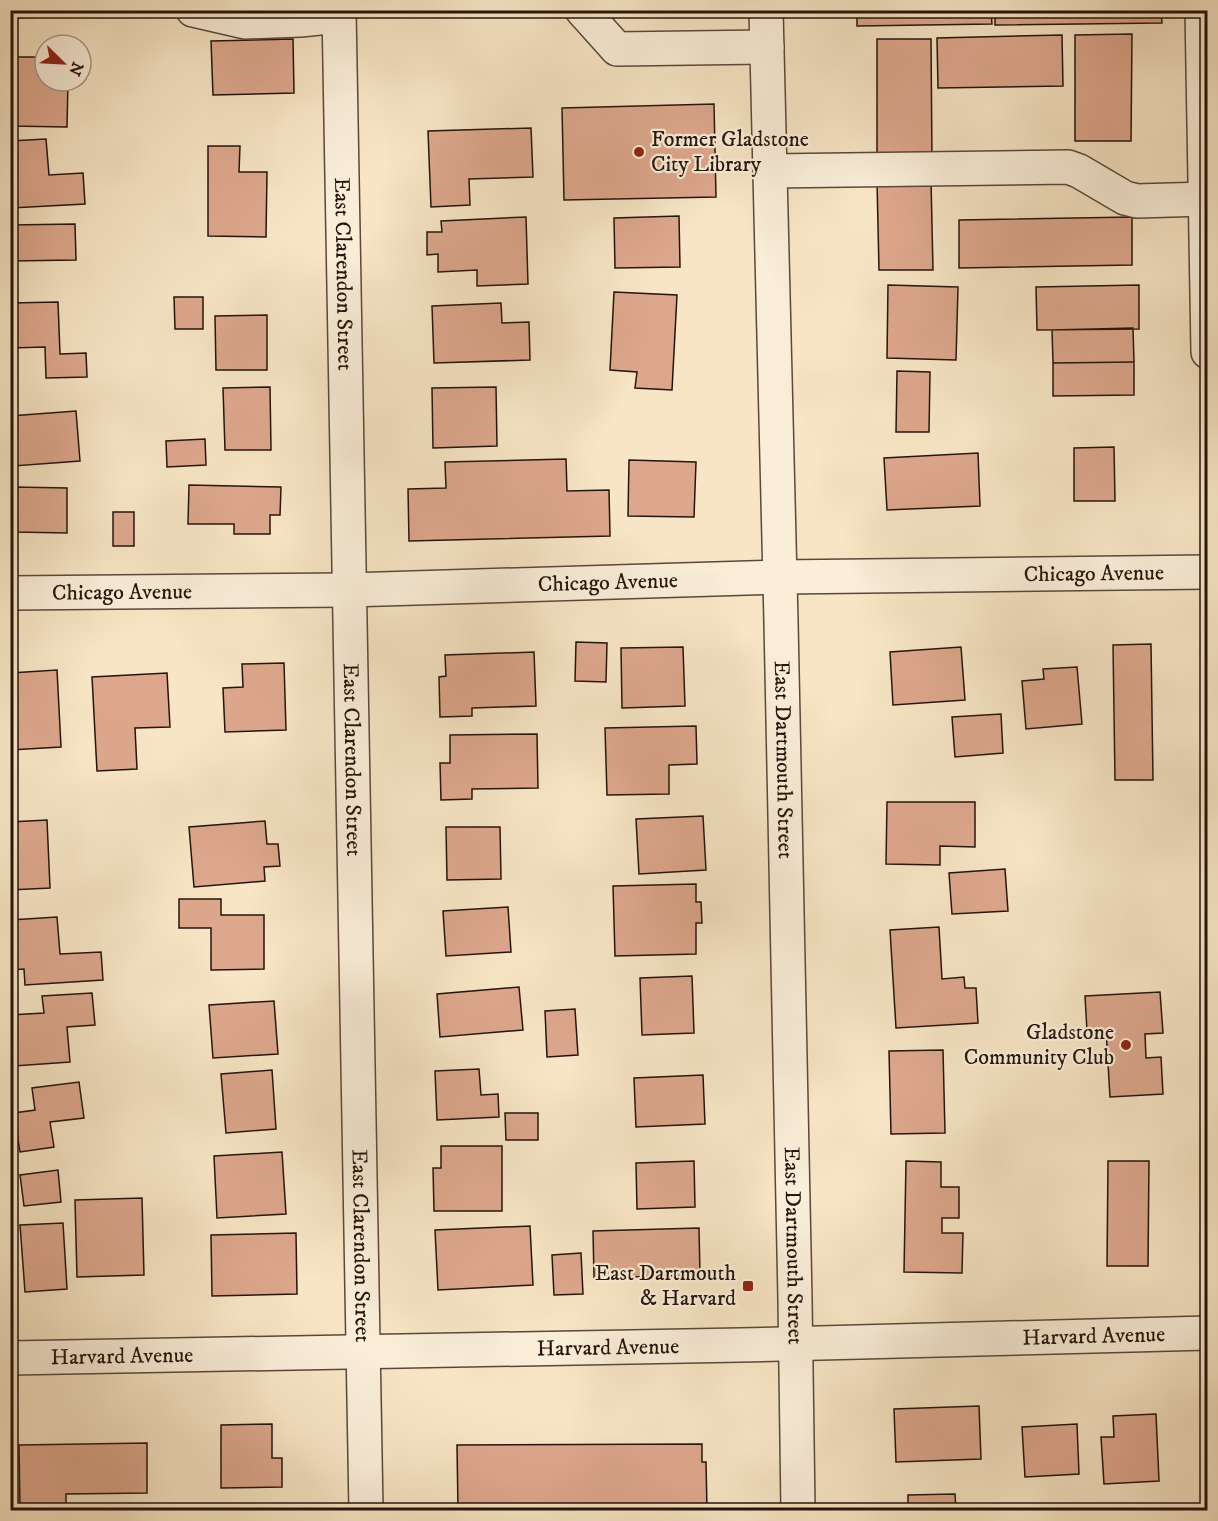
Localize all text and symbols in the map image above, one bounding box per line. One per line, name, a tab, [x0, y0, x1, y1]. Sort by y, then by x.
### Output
north arrow	[33, 33, 93, 93]
text: N	[64, 59, 88, 79]
place label: Former Gladstone City Library	[651, 126, 809, 178]
marker: Former Gladstone City Library	[632, 145, 646, 159]
street label: East Clarendon Street	[329, 177, 359, 371]
street label: Chicago Avenue	[1023, 559, 1164, 588]
street label: Chicago Avenue	[537, 567, 678, 598]
street label: Chicago Avenue	[52, 578, 192, 606]
street label: East Dartmouth Street	[768, 660, 799, 859]
street label: East Clarendon Street	[337, 663, 368, 857]
place label: Gladstone Community Club	[964, 1019, 1114, 1071]
marker: Gladstone Community Club	[1119, 1038, 1133, 1052]
street label: East Dartmouth Street	[778, 1146, 809, 1345]
street label: East Clarendon Street	[346, 1149, 376, 1343]
place label: East Dartmouth & Harvard	[595, 1260, 736, 1312]
marker: East Dartmouth & Harvard	[741, 1279, 755, 1293]
street label: Harvard Avenue	[1022, 1321, 1165, 1351]
street label: Harvard Avenue	[536, 1333, 679, 1362]
street label: Harvard Avenue	[50, 1341, 194, 1371]

